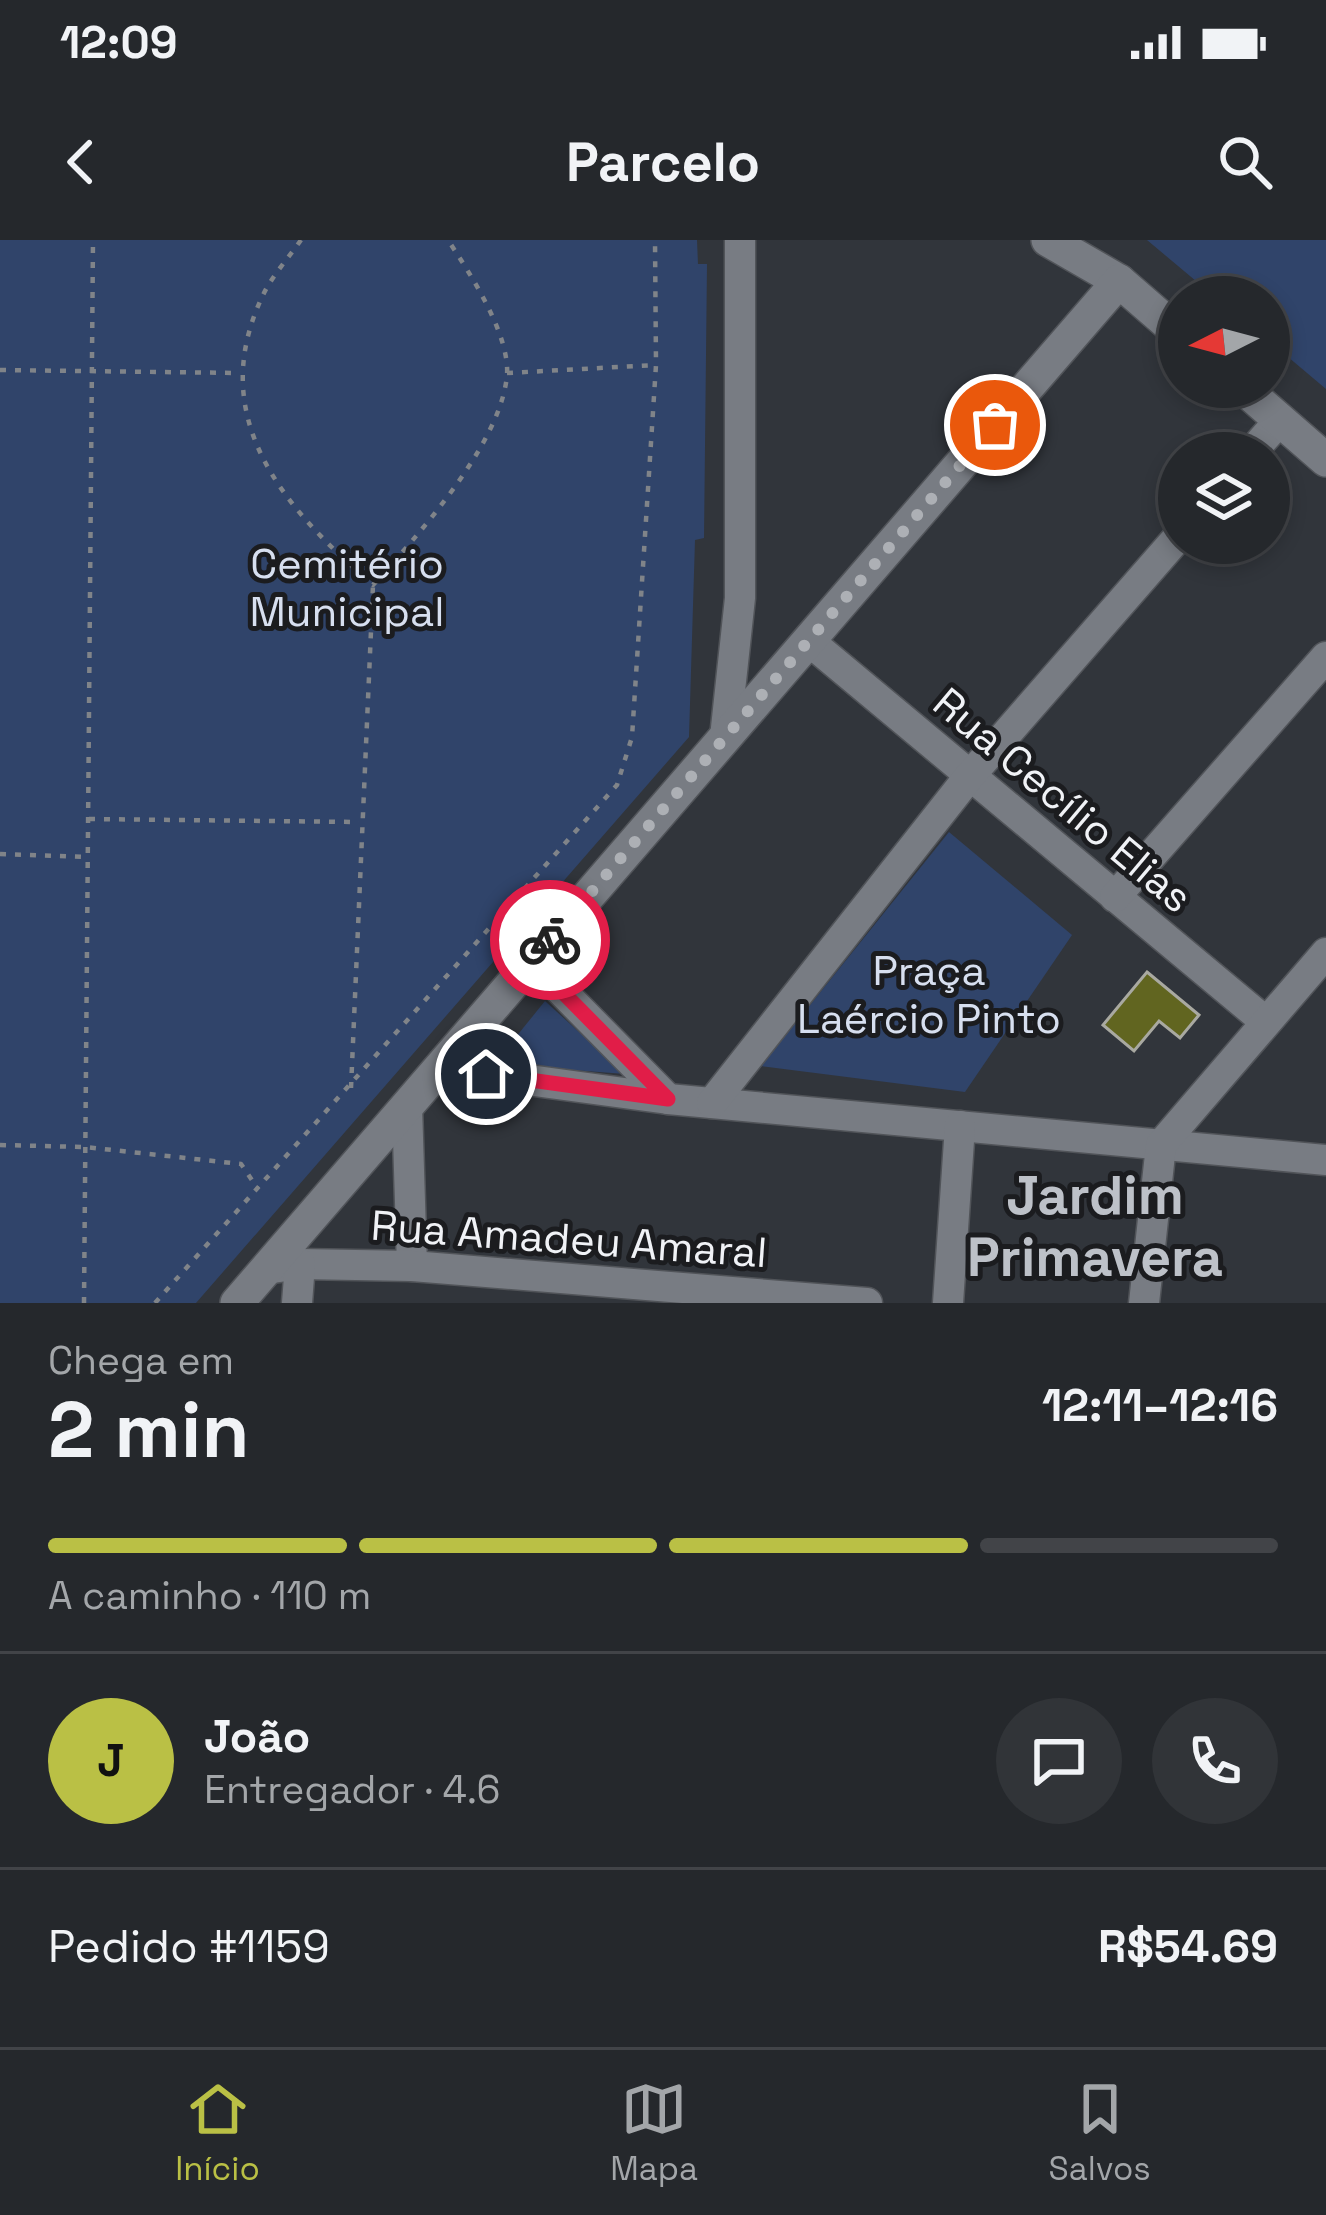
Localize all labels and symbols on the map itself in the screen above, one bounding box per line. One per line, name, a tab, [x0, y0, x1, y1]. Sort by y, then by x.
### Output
north arrow	[1158, 276, 1290, 408]
pin	[944, 374, 1046, 476]
park label: Cemitério Municipal	[250, 537, 444, 638]
street label: Rua Cecílio Elias	[923, 676, 1203, 924]
courier	[490, 880, 610, 1000]
park label: Praça Laércio Pinto	[797, 944, 1061, 1045]
pin	[435, 1023, 537, 1125]
district label: Jardim Primavera	[967, 1161, 1223, 1292]
street label: Rua Amadeu Amaral	[369, 1199, 769, 1279]

